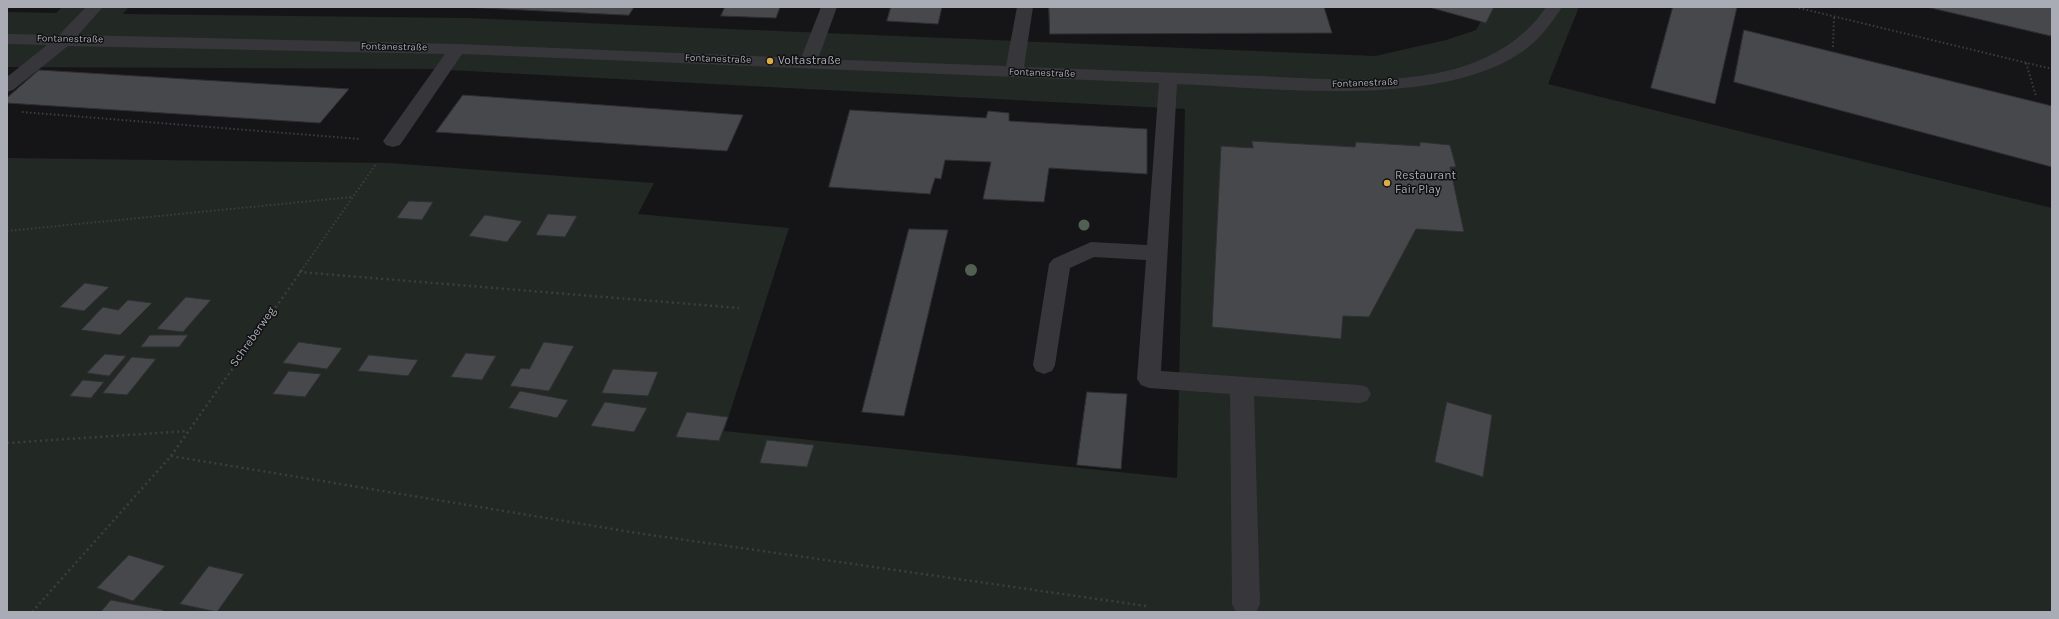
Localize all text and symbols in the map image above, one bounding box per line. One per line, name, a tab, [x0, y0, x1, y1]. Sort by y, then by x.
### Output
street label: Fontanestraße	[37, 32, 103, 46]
street label: Fontanestraße	[361, 40, 427, 54]
street label: Fontanestraße	[685, 52, 751, 66]
place label: Voltastraße	[778, 54, 841, 68]
marker: Voltastraße	[765, 56, 775, 66]
street label: Fontanestraße	[1009, 66, 1075, 80]
street label: Fontanestraße	[1332, 76, 1398, 90]
place label: Restaurant Fair Play	[1395, 169, 1456, 197]
marker: Restaurant Fair Play	[1382, 178, 1392, 188]
street label: Schreberweg	[227, 304, 279, 370]

